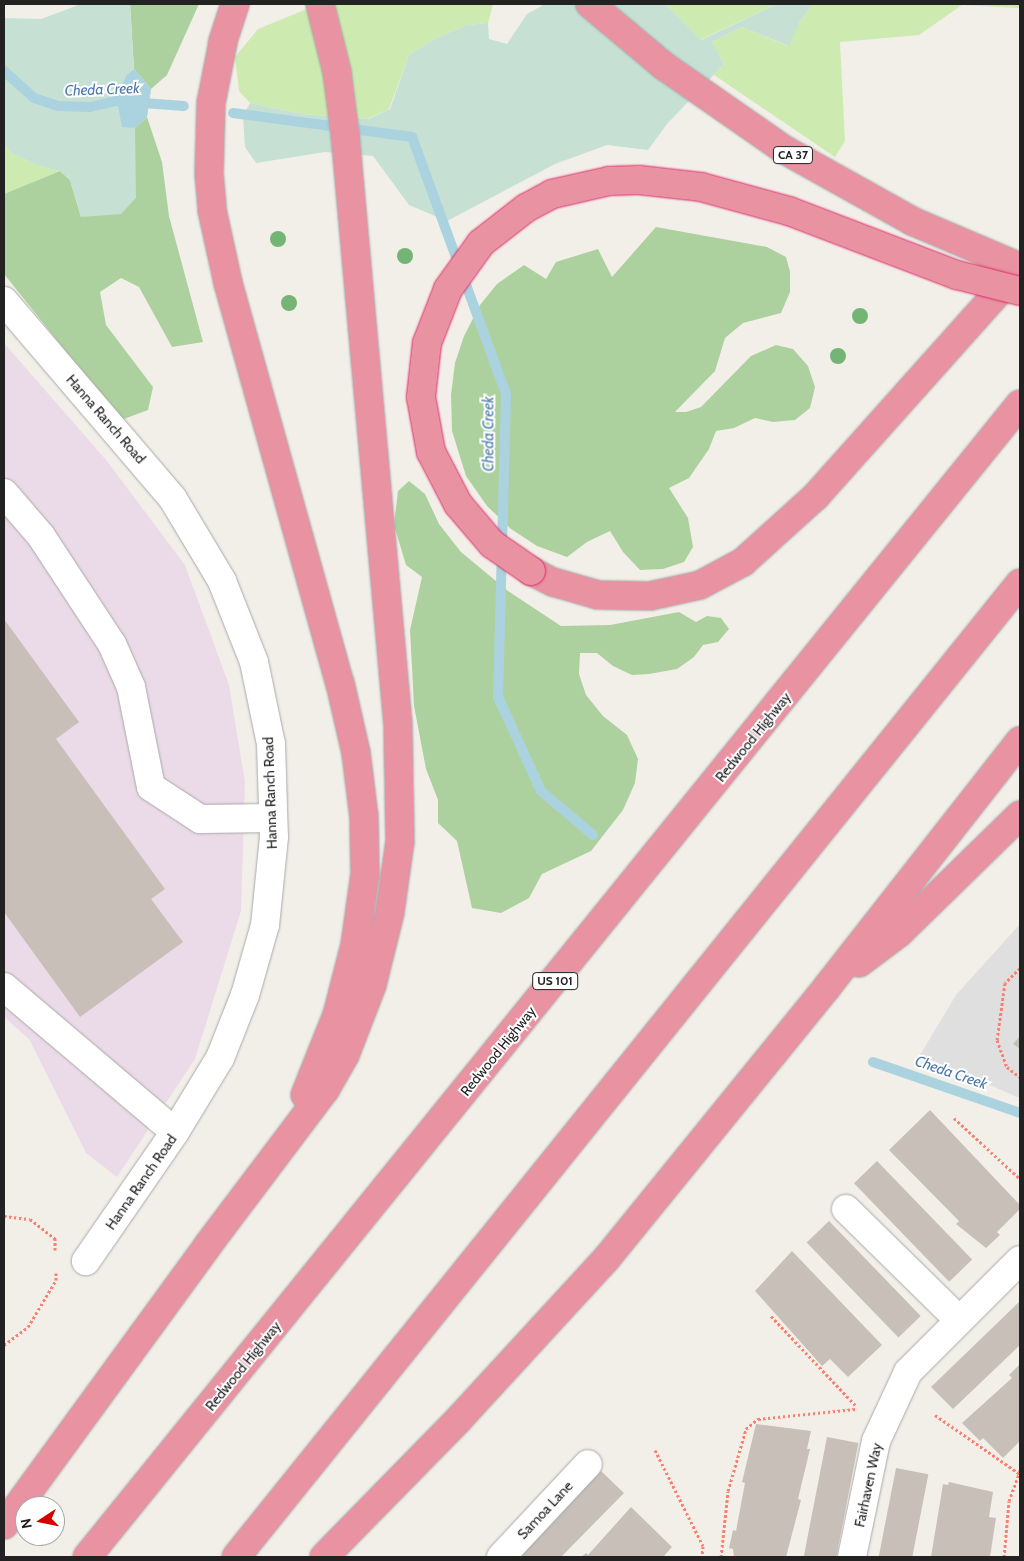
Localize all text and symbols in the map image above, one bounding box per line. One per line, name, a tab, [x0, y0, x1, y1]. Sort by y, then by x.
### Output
water label: Cheda Creek	[64, 80, 140, 100]
road number: CA 37	[772, 146, 814, 164]
street label: Hanna Ranch Road	[63, 371, 149, 467]
water label: Cheda Creek	[480, 397, 498, 471]
street label: Redwood Highway	[712, 689, 794, 785]
street label: Hanna Ranch Road	[260, 737, 280, 849]
road number: US 101	[531, 971, 579, 990]
street label: Redwood Highway	[457, 1003, 539, 1099]
water label: Cheda Creek	[913, 1052, 989, 1094]
street label: Hanna Ranch Road	[102, 1131, 180, 1233]
street label: Redwood Highway	[202, 1318, 284, 1414]
street label: Fairhaven Way	[851, 1441, 885, 1529]
street label: Samoa Lane	[514, 1477, 576, 1543]
north arrow	[15, 1496, 65, 1546]
text: N	[16, 1517, 36, 1530]

